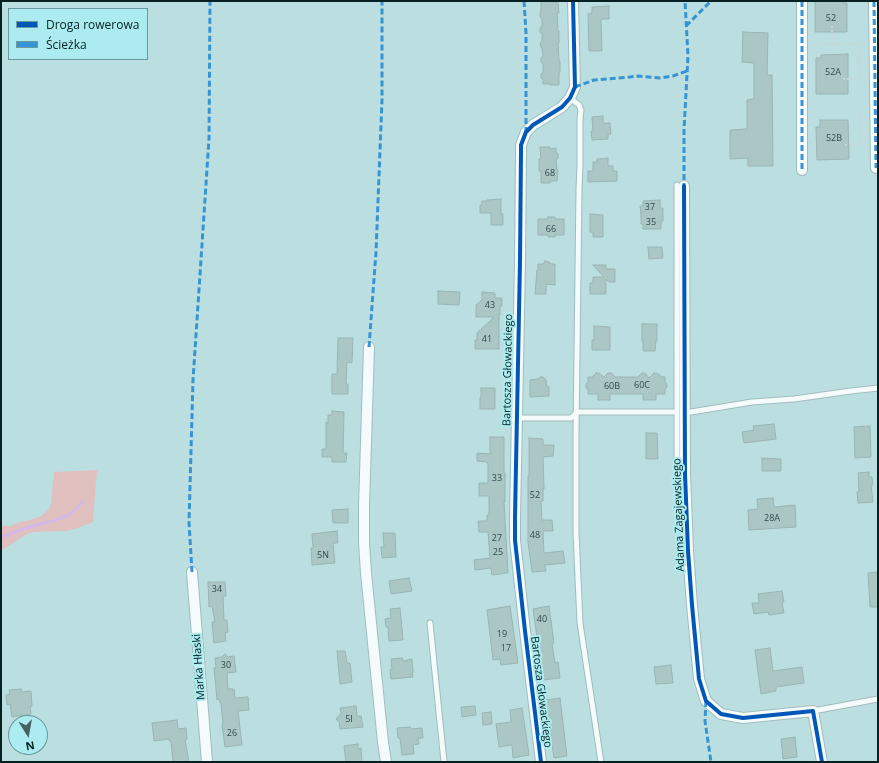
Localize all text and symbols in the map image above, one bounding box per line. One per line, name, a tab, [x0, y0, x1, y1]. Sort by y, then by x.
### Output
legend	[8, 8, 148, 60]
house number: 52	[826, 13, 836, 23]
text: Droga rowerowa	[46, 16, 139, 33]
text: Ścieżka	[46, 36, 87, 53]
house number: 52A	[825, 67, 841, 77]
house number: 52B	[826, 133, 842, 143]
house number: 68	[545, 168, 555, 178]
house number: 37	[645, 202, 655, 212]
house number: 35	[646, 217, 656, 227]
house number: 66	[546, 224, 556, 234]
house number: 43	[485, 300, 495, 310]
street label: Bartosza Głowackiego	[500, 314, 516, 426]
house number: 41	[482, 334, 492, 344]
house number: 60C	[634, 380, 650, 390]
house number: 60B	[604, 381, 620, 391]
street label: Adama Zagajewskiego	[670, 458, 688, 572]
house number: 33	[492, 473, 502, 483]
house number: 52	[530, 490, 540, 500]
house number: 28A	[764, 513, 780, 523]
house number: 48	[530, 530, 540, 540]
house number: 27	[492, 533, 502, 543]
house number: 25	[493, 547, 503, 557]
house number: 5N	[317, 550, 329, 560]
house number: 34	[212, 584, 222, 594]
house number: 40	[537, 614, 547, 624]
house number: 19	[497, 629, 507, 639]
street label: Marka Hłaski	[190, 634, 208, 700]
street label: Bartosza Głowackiego	[528, 635, 554, 749]
house number: 17	[501, 643, 511, 653]
house number: 30	[221, 660, 231, 670]
house number: 5I	[345, 714, 353, 724]
north arrow	[8, 715, 48, 755]
house number: 26	[227, 728, 237, 738]
text: N	[24, 738, 36, 755]

